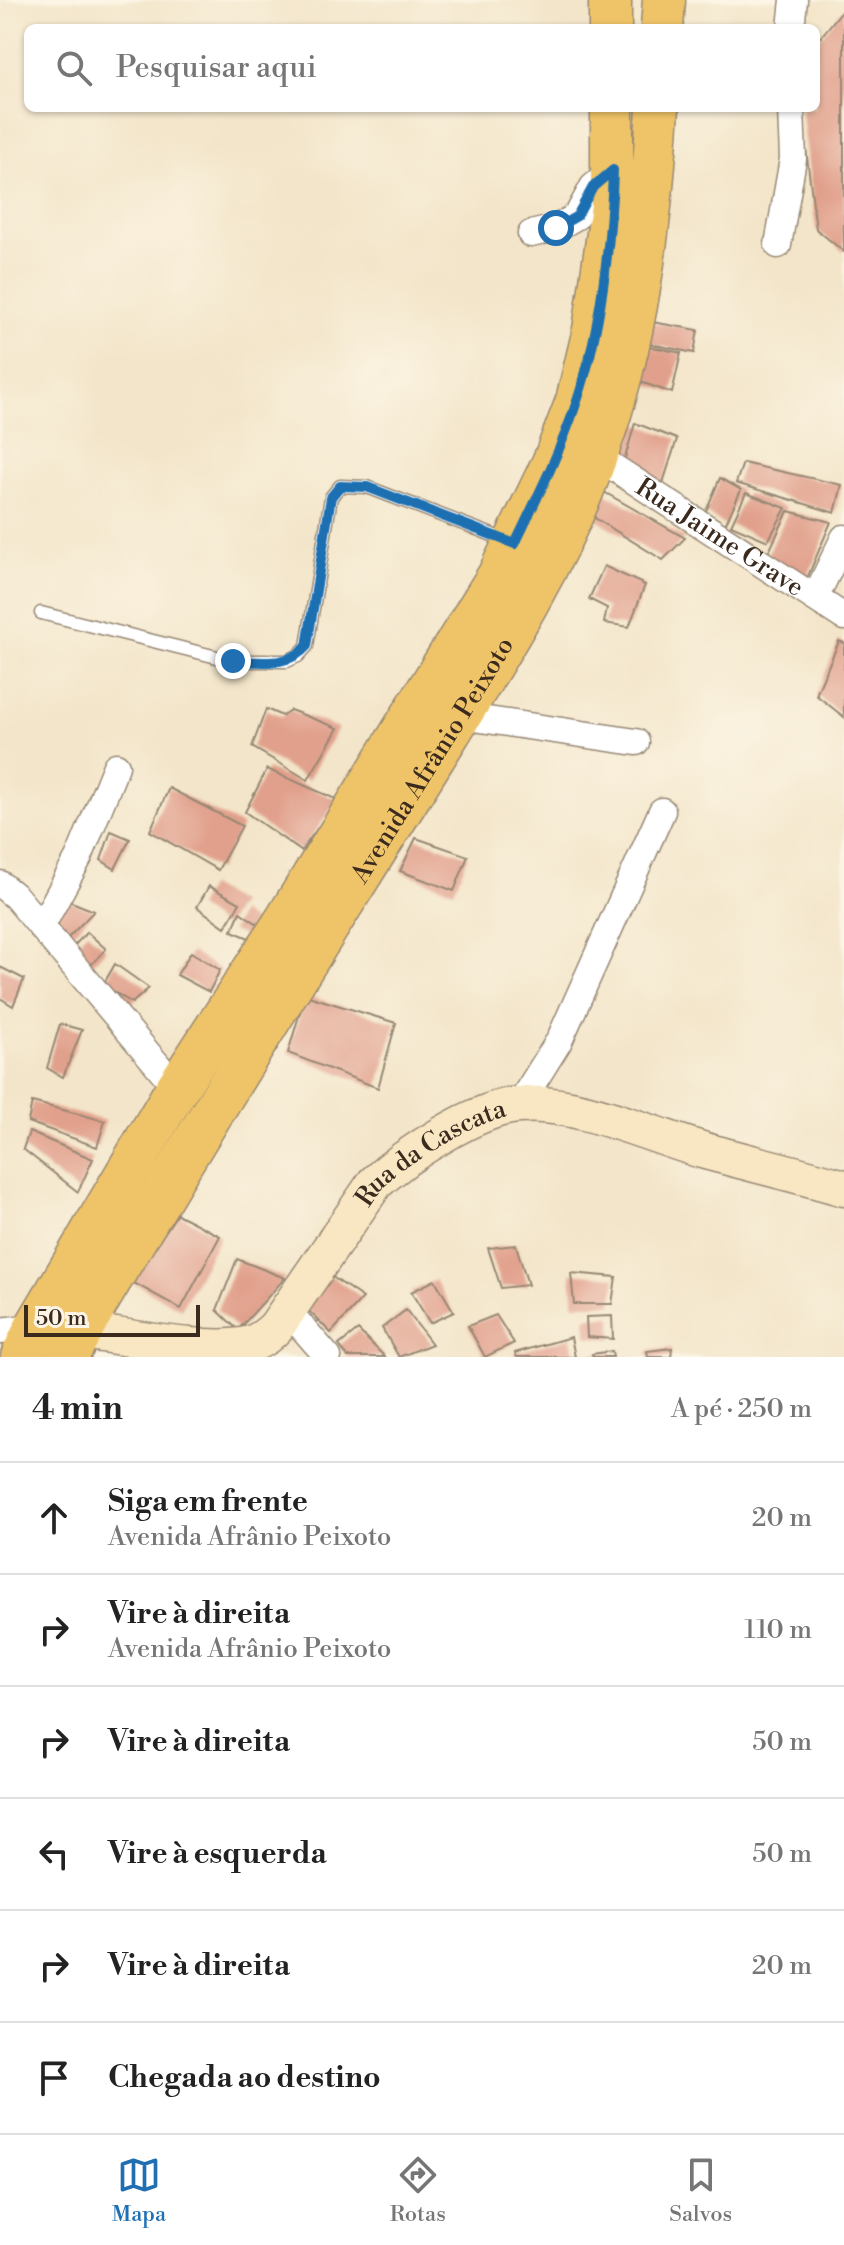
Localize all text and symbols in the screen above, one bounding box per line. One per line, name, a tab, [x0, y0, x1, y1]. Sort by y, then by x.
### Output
search box	[24, 24, 820, 112]
icon: search	[52, 46, 96, 90]
text: Pesquisar aqui	[116, 49, 317, 87]
route start	[538, 210, 574, 246]
street label: Rua Jaime Grave	[629, 471, 810, 604]
street label: Avenida Afrânio Peixoto	[344, 631, 521, 890]
route end	[215, 643, 251, 679]
street label: Rua da Cascata	[349, 1092, 511, 1213]
scale bar	[24, 1301, 200, 1337]
text: 50 m	[36, 1305, 87, 1332]
text: 4 min	[32, 1388, 123, 1430]
text: A pé · 250 m	[671, 1393, 812, 1425]
text: Siga em frente	[108, 1483, 308, 1521]
icon: ahead	[32, 1496, 76, 1540]
text: 20 m	[752, 1502, 812, 1534]
text: Avenida Afrânio Peixoto	[108, 1521, 391, 1553]
text: Vire à direita	[108, 1595, 290, 1633]
icon: right	[32, 1608, 76, 1652]
text: 110 m	[744, 1614, 812, 1646]
text: Avenida Afrânio Peixoto	[108, 1633, 391, 1665]
icon: right	[32, 1720, 76, 1764]
text: Vire à direita	[108, 1723, 290, 1761]
text: 50 m	[752, 1726, 812, 1758]
icon: left	[32, 1832, 76, 1876]
text: Vire à esquerda	[108, 1835, 327, 1873]
text: 50 m	[752, 1838, 812, 1870]
icon: right	[32, 1944, 76, 1988]
text: Vire à direita	[108, 1947, 290, 1985]
text: 20 m	[752, 1950, 812, 1982]
icon: arrive	[32, 2056, 76, 2100]
text: Chegada ao destino	[108, 2059, 381, 2097]
tab: Mapa	[112, 2153, 166, 2228]
tab: Rotas	[390, 2153, 446, 2228]
tab: Salvos	[669, 2153, 732, 2228]

